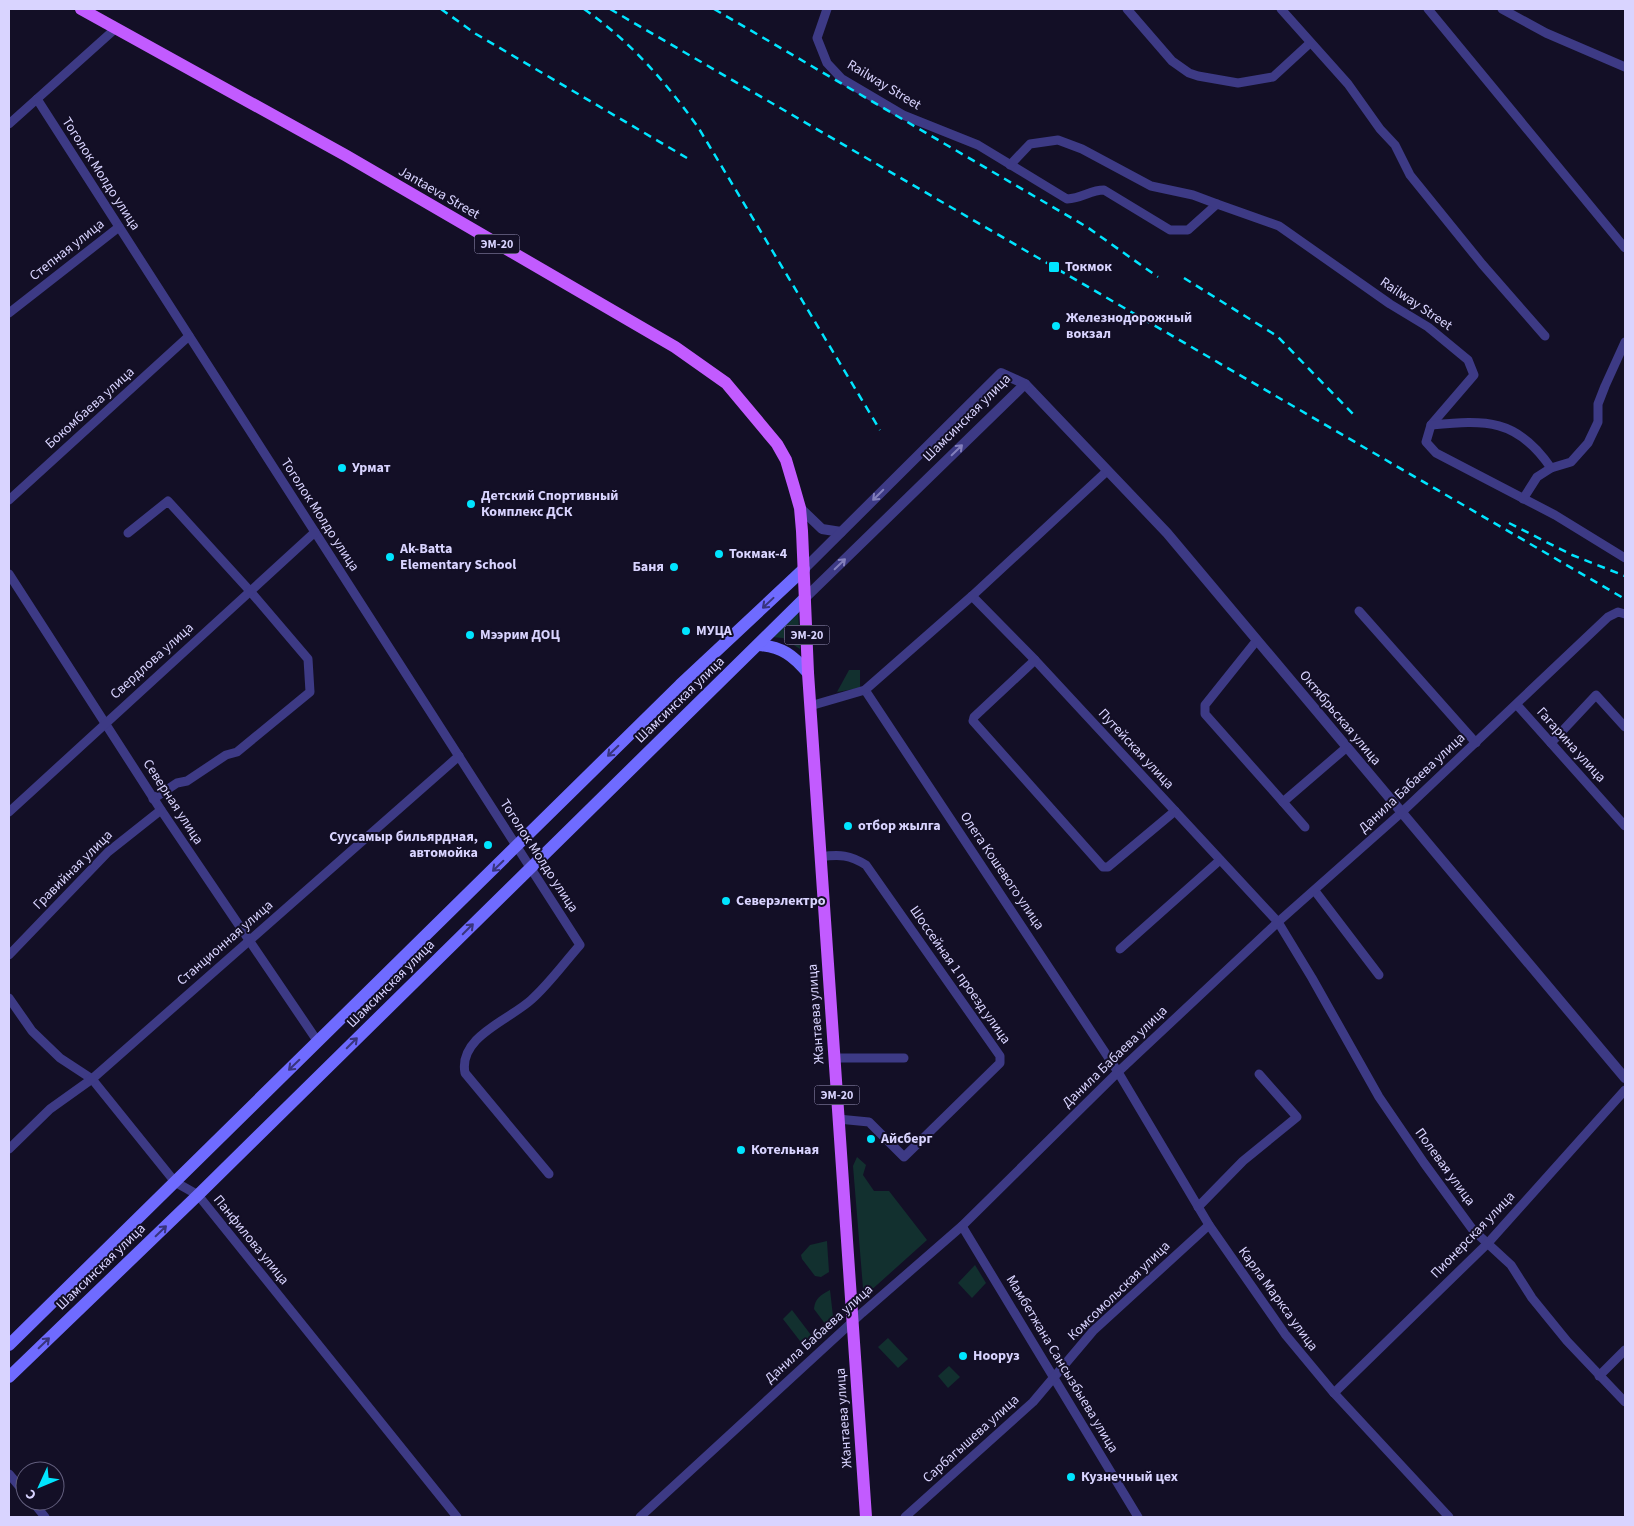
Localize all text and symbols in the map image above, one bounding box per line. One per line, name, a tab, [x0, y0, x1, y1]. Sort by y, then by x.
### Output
street label: Railway Street	[843, 55, 925, 115]
street label: Тоголок Молдо улица	[57, 113, 145, 235]
street label: Jantaeva Street	[395, 162, 484, 225]
street label: Степная улица	[25, 214, 109, 286]
road number: ЭМ-20	[474, 234, 520, 253]
place label: Токмок	[1065, 257, 1112, 277]
marker: Токмок	[1047, 260, 1061, 274]
street label: Railway Street	[1376, 272, 1456, 336]
place label: Железнодорожный вокзал	[1066, 308, 1192, 344]
marker: Железнодорожный вокзал	[1050, 320, 1062, 332]
street label: Бокомбаева улица	[41, 362, 139, 454]
street label: Шамсинская улица	[918, 369, 1016, 467]
one-way arrow	[951, 444, 963, 456]
street label: Тоголок Молдо улица	[276, 454, 364, 576]
place label: Урмат	[352, 458, 391, 478]
marker: Урмат	[336, 462, 348, 474]
place label: Детский Спортивный Комплекс ДСК	[481, 486, 618, 522]
one-way arrow	[872, 489, 885, 501]
marker: Детский Спортивный Комплекс ДСК	[465, 498, 477, 510]
place label: Ak-Batta Elementary School	[399, 539, 516, 575]
place label: Токмак-4	[729, 544, 788, 564]
marker: Токмак-4	[713, 548, 725, 560]
marker: Ak-Batta Elementary School	[384, 551, 396, 563]
place label: Баня	[632, 557, 664, 577]
one-way arrow	[834, 558, 846, 570]
marker: Баня	[668, 561, 680, 573]
one-way arrow	[762, 597, 775, 609]
street label: Свердлова улица	[106, 618, 198, 704]
place label: МУЦА	[696, 621, 733, 641]
place label: Мээрим ДОЦ	[480, 625, 560, 645]
marker: МУЦА	[680, 625, 692, 637]
road number: ЭМ-20	[784, 626, 830, 644]
marker: Мээрим ДОЦ	[464, 629, 476, 641]
street label: Шамсинская улица	[631, 652, 729, 748]
street label: Октябрьская улица	[1294, 666, 1386, 770]
street label: Гагарина улица	[1532, 703, 1610, 787]
street label: Путейская улица	[1093, 704, 1179, 794]
street label: Данила Бабаева улица	[1354, 728, 1470, 838]
one-way arrow	[607, 745, 619, 757]
street label: Северная улица	[138, 755, 208, 849]
street label: Тоголок Молдо улица	[495, 795, 583, 917]
street label: Олега Кошевого улица	[955, 808, 1049, 934]
place label: отбор жылга	[858, 816, 941, 836]
marker: отбор жылга	[842, 820, 854, 832]
street label: Гравийная улица	[29, 826, 117, 914]
place label: Суусамыр бильярдная, автомойка	[329, 827, 478, 863]
marker: Суусамыр бильярдная, автомойка	[482, 839, 494, 851]
one-way arrow	[492, 860, 504, 872]
place label: Северэлектро	[736, 891, 826, 911]
marker: Северэлектро	[720, 895, 732, 907]
street label: Станционная улица	[173, 896, 277, 990]
street label: Шоссейная 1 проезд улица	[904, 902, 1016, 1048]
one-way arrow	[462, 923, 474, 935]
street label: Шамсинская улица	[342, 935, 440, 1033]
street label: Жантаева улица	[803, 963, 829, 1065]
street label: Данила Бабаева улица	[1058, 1001, 1172, 1113]
one-way arrow	[346, 1037, 358, 1050]
one-way arrow	[289, 1059, 301, 1071]
road number: ЭМ-20	[814, 1086, 860, 1104]
street label: Полевая улица	[1410, 1124, 1480, 1210]
place label: Айсберг	[880, 1129, 933, 1149]
marker: Айсберг	[865, 1133, 877, 1145]
place label: Котельная	[751, 1140, 819, 1160]
marker: Котельная	[735, 1144, 747, 1156]
street label: Пионерская улица	[1426, 1187, 1520, 1283]
street label: Панфилова улица	[208, 1191, 294, 1289]
street label: Шамсинская улица	[52, 1219, 150, 1315]
one-way arrow	[155, 1225, 167, 1237]
street label: Комсомольская улица	[1063, 1237, 1175, 1345]
street label: Карла Маркса улица	[1233, 1243, 1323, 1355]
street label: Мамбетжана Сансызбыева улица	[1001, 1271, 1123, 1457]
street label: Данила Бабаева улица	[760, 1280, 878, 1388]
one-way arrow	[38, 1337, 50, 1349]
place label: Нооруз	[973, 1346, 1020, 1366]
marker: Нооруз	[957, 1350, 969, 1362]
street label: Жантаева улица	[831, 1367, 857, 1469]
street label: Сарбагышева улица	[918, 1390, 1024, 1488]
north arrow	[15, 1461, 65, 1511]
place label: Кузнечный цех	[1081, 1467, 1178, 1487]
marker: Кузнечный цех	[1065, 1471, 1077, 1483]
text: С	[21, 1484, 41, 1504]

